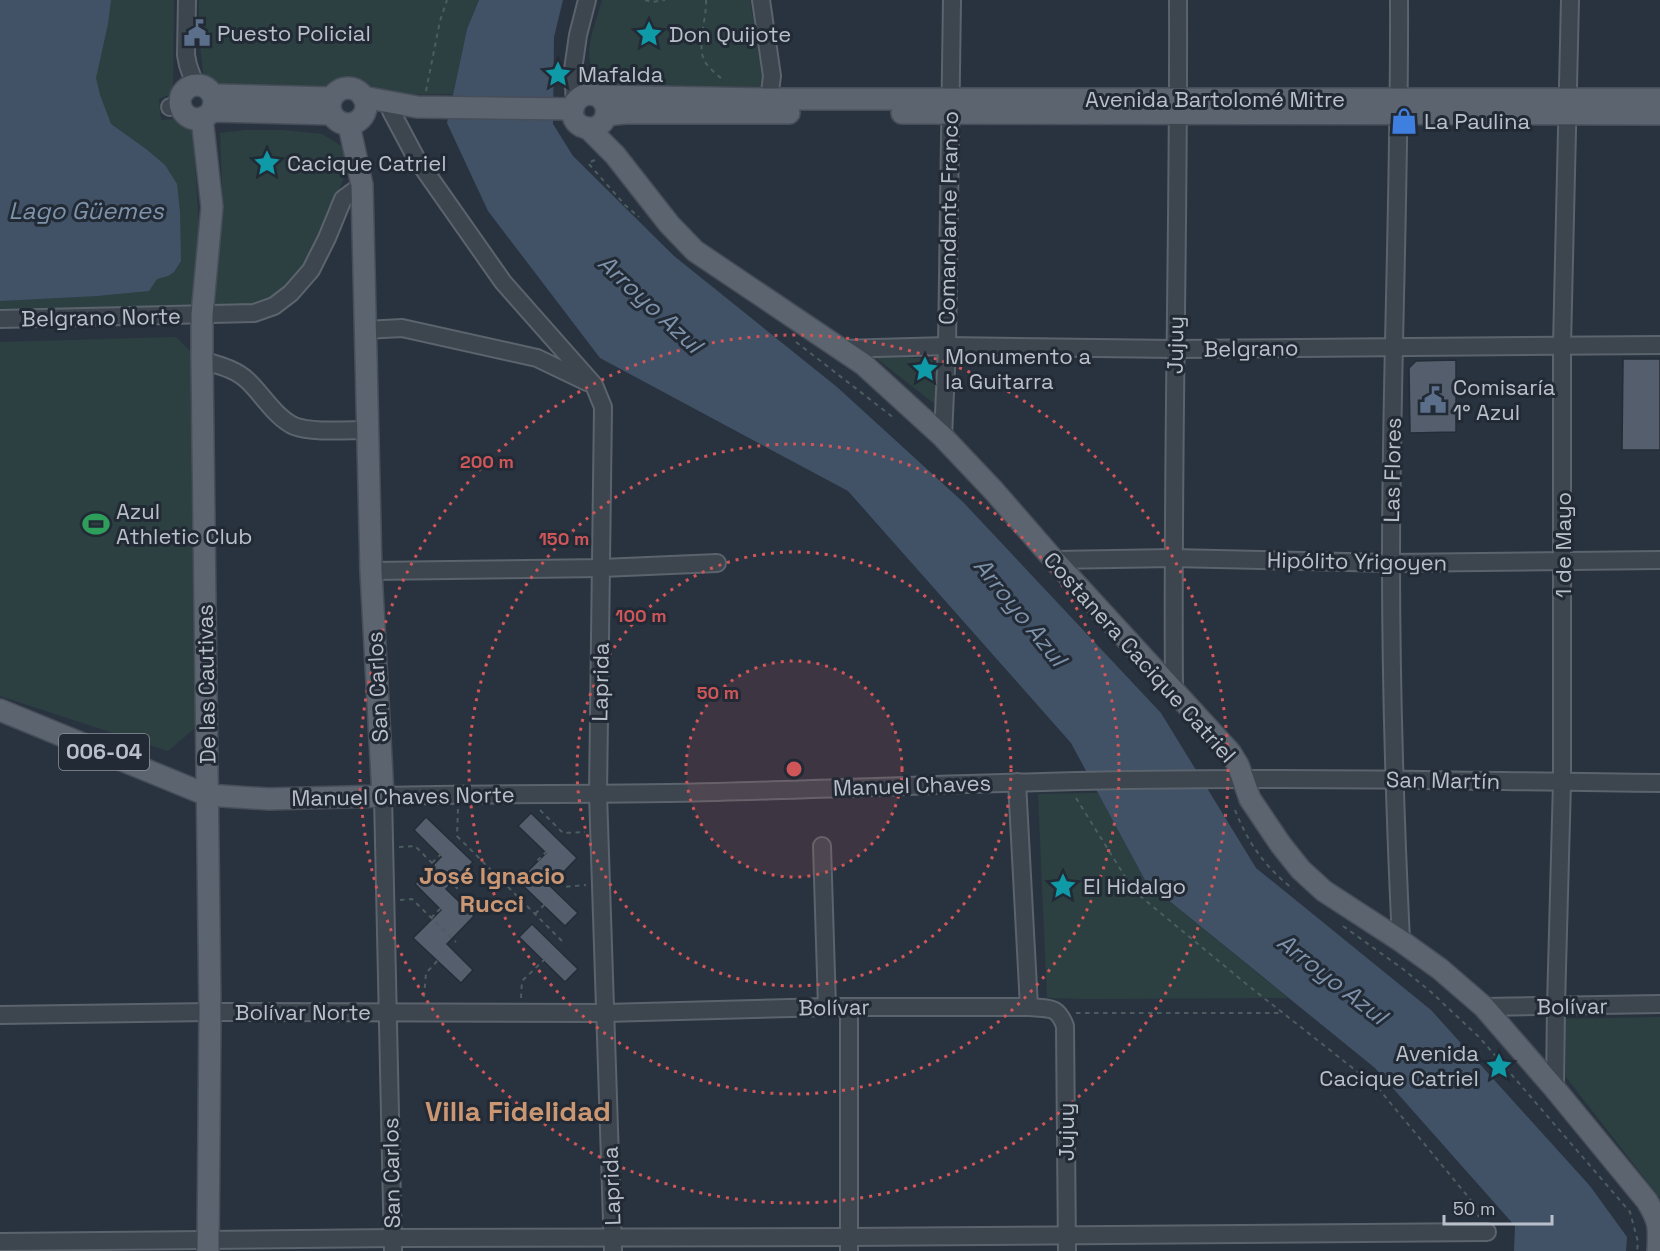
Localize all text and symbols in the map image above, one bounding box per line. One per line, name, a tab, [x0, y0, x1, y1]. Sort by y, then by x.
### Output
public building icon: Puesto Policial	[182, 18, 212, 48]
place label: Puesto Policial	[217, 19, 371, 47]
place icon: Don Quijote	[634, 19, 664, 49]
place label: Don Quijote	[669, 20, 791, 48]
place icon: Mafalda	[543, 59, 573, 89]
place label: Mafalda	[578, 60, 664, 88]
street label: Avenida Bartolomé Mitre	[1085, 85, 1345, 113]
shop icon: La Paulina	[1389, 106, 1419, 136]
place label: La Paulina	[1424, 107, 1530, 135]
street label: Comandante Franco	[932, 111, 964, 325]
place icon: Cacique Catriel	[252, 148, 282, 178]
place label: Cacique Catriel	[287, 149, 447, 177]
water label: Lago Güemes	[8, 195, 165, 226]
water label: Arroyo Azul	[592, 248, 711, 362]
street label: Belgrano Norte	[21, 302, 181, 332]
street label: Jujuy	[1160, 316, 1190, 374]
street label: Belgrano	[1203, 333, 1299, 363]
place label: Monumento a la Guitarra	[945, 342, 1091, 395]
place icon: Monumento a la Guitarra	[910, 354, 940, 384]
place label: Comisaría 1° Azul	[1453, 373, 1556, 426]
public building icon: Comisaría 1° Azul	[1418, 385, 1448, 415]
street label: Las Flores	[1377, 417, 1407, 523]
text: 200 m	[460, 450, 514, 473]
street label: 1 de Mayo	[1549, 492, 1577, 598]
place label: Azul Athletic Club	[116, 497, 253, 550]
sports icon: Azul Athletic Club	[81, 509, 111, 539]
text: 150 m	[539, 527, 589, 550]
street label: Hipólito Yrigoyen	[1267, 545, 1447, 577]
street label: Costanera Cacique Catriel	[1038, 546, 1242, 768]
water label: Arroyo Azul	[967, 551, 1076, 675]
street label: De las Cautivas	[191, 604, 221, 764]
text: 100 m	[615, 604, 667, 627]
street label: San Carlos	[360, 631, 394, 743]
street label: Laprida	[585, 642, 615, 722]
text: 50 m	[697, 681, 739, 704]
road number: 006-04	[59, 734, 149, 770]
centre of rings	[784, 759, 804, 779]
street label: San Martín	[1386, 765, 1500, 795]
street label: Manuel Chaves	[832, 768, 992, 802]
street label: Manuel Chaves Norte	[291, 780, 515, 812]
district label: José Ignacio Rucci	[419, 860, 565, 919]
place icon: El Hidalgo	[1048, 871, 1078, 901]
place label: El Hidalgo	[1083, 872, 1186, 900]
water label: Arroyo Azul	[1271, 926, 1396, 1033]
street label: Bolívar	[1536, 991, 1608, 1021]
street label: Bolívar	[798, 992, 870, 1022]
street label: Bolívar Norte	[235, 998, 371, 1026]
place label: Avenida Cacique Catriel	[1319, 1039, 1479, 1092]
place icon: Avenida Cacique Catriel	[1484, 1051, 1514, 1081]
district label: Villa Fidelidad	[425, 1093, 611, 1129]
street label: Jujuy	[1052, 1103, 1080, 1161]
street label: San Carlos	[376, 1117, 406, 1229]
street label: Laprida	[596, 1146, 626, 1226]
scale bar	[1444, 1188, 1552, 1226]
text: 50 m	[1453, 1197, 1495, 1220]

